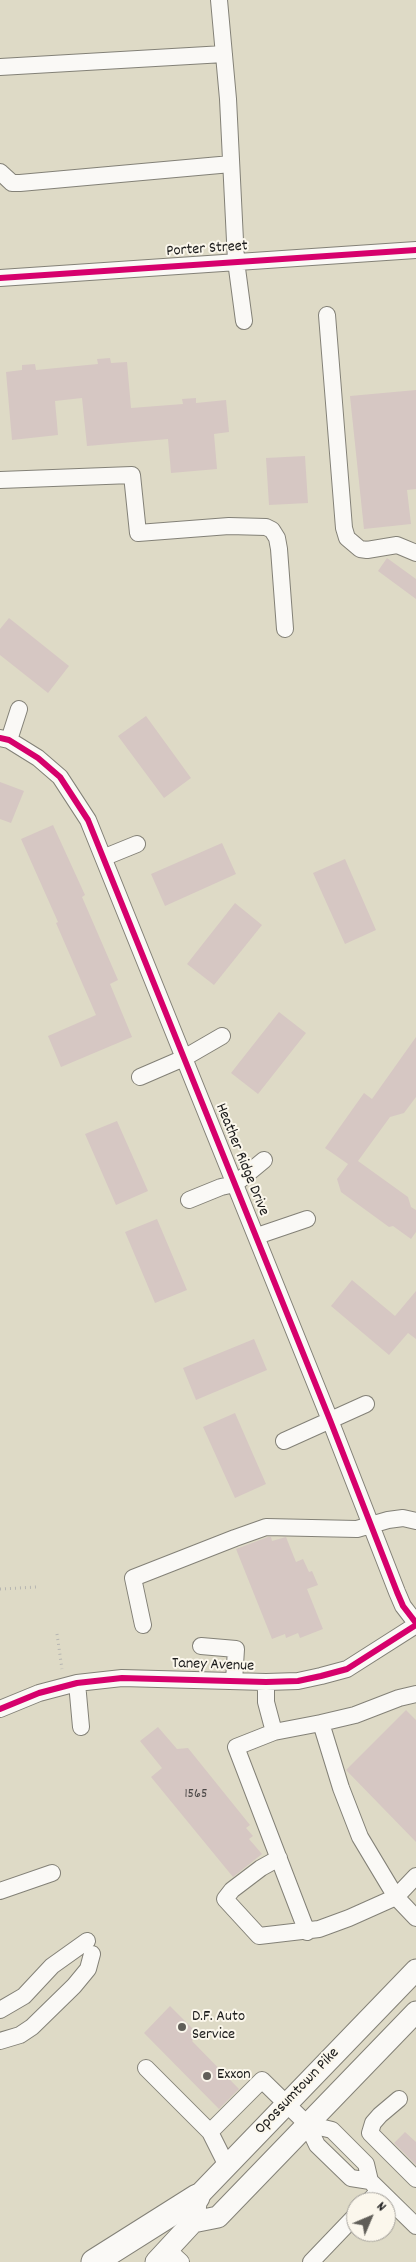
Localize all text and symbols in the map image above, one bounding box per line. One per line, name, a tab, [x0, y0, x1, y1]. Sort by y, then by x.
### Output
street label: Porter Street	[166, 238, 248, 262]
street label: Heather Ridge Drive	[210, 1101, 272, 1219]
street label: Taney Avenue	[172, 1655, 254, 1677]
house number: 1565	[185, 1787, 207, 1803]
place label: D.F. Auto Service	[192, 2008, 245, 2046]
marker: D.F. Auto Service	[176, 2021, 188, 2033]
street label: Opossumtown Pike	[252, 2045, 344, 2139]
place label: Exxon	[217, 2066, 251, 2086]
marker: Exxon	[201, 2070, 213, 2082]
north arrow	[346, 2192, 396, 2242]
text: N	[371, 2198, 390, 2217]

